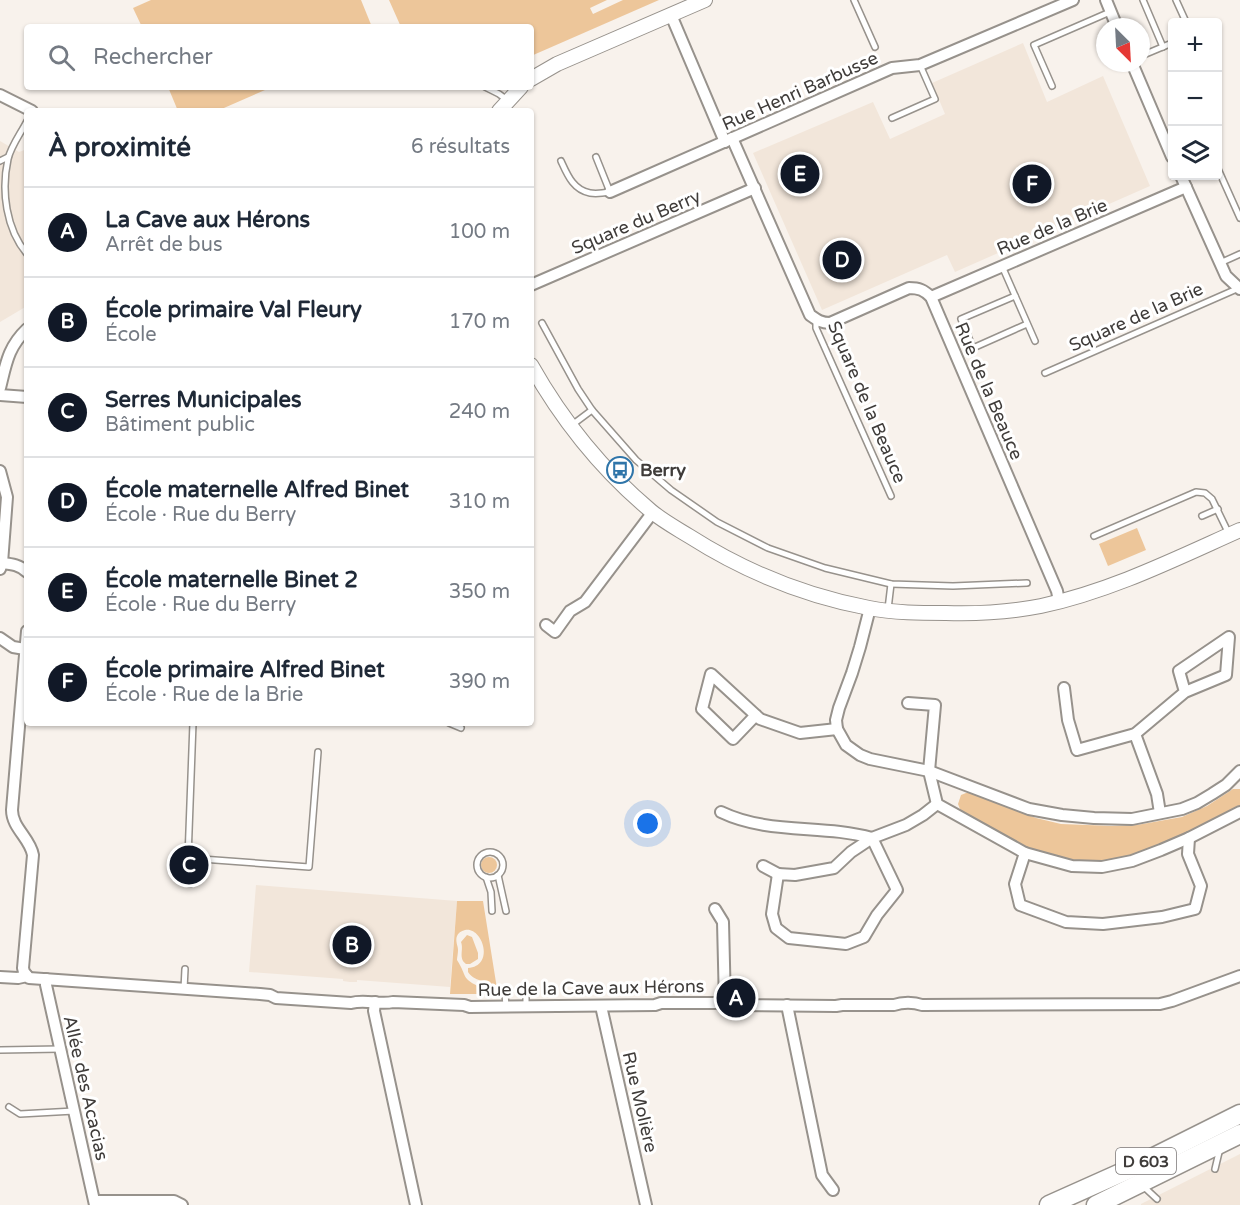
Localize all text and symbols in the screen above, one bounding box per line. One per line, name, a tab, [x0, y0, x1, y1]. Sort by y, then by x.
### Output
north arrow	[1096, 18, 1150, 72]
map controls	[1168, 18, 1222, 180]
button: +	[1168, 18, 1222, 72]
search box	[24, 24, 534, 90]
icon: search	[45, 41, 78, 74]
text: Rechercher	[93, 44, 213, 70]
street label: Rue Henri Barbusse	[719, 47, 881, 135]
button: −	[1168, 72, 1222, 126]
button: layers	[1168, 126, 1222, 180]
text: À proximité	[48, 132, 191, 163]
text: 6 résultats	[411, 135, 510, 159]
pin: E	[780, 152, 820, 196]
pin: F	[1012, 162, 1052, 207]
street label: Square du Berry	[568, 185, 704, 259]
street label: Rue de la Brie	[993, 194, 1111, 260]
text: La Cave aux Hérons	[105, 207, 310, 233]
text: A	[60, 220, 75, 244]
text: 100 m	[449, 220, 510, 244]
text: Arrêt de bus	[105, 233, 223, 257]
pin: D	[822, 238, 862, 282]
street label: Square de la Brie	[1066, 278, 1206, 356]
text: École primaire Val Fleury	[105, 297, 362, 323]
text: B	[61, 310, 74, 334]
text: 170 m	[449, 310, 510, 334]
street label: Square de la Beauce	[823, 318, 911, 486]
street label: Rue de la Beauce	[950, 319, 1028, 463]
text: École	[105, 323, 157, 347]
text: Serres Municipales	[105, 387, 301, 413]
text: C	[61, 400, 74, 424]
text: 240 m	[449, 400, 510, 424]
text: Bâtiment public	[105, 413, 255, 437]
bus stop icon: Berry	[605, 455, 635, 485]
place label: Berry	[640, 459, 686, 481]
text: École maternelle Alfred Binet	[105, 477, 409, 503]
text: D	[60, 490, 75, 514]
text: 310 m	[449, 490, 510, 514]
text: École · Rue du Berry	[105, 503, 296, 527]
text: École maternelle Binet 2	[105, 567, 358, 593]
text: E	[61, 580, 74, 604]
text: 350 m	[449, 580, 510, 604]
text: École · Rue du Berry	[105, 593, 296, 617]
text: École primaire Alfred Binet	[105, 657, 385, 683]
text: F	[61, 670, 74, 694]
text: 390 m	[449, 670, 510, 694]
text: École · Rue de la Brie	[105, 683, 303, 707]
your location	[633, 809, 662, 838]
pin: C	[170, 842, 208, 888]
pin: B	[332, 922, 372, 968]
street label: Rue de la Cave aux Hérons	[477, 975, 705, 1001]
pin: A	[716, 976, 756, 1020]
street label: Allée des Acacias	[59, 1013, 113, 1163]
street label: Rue Molière	[618, 1049, 662, 1155]
road number: D 603	[1116, 1148, 1176, 1174]

